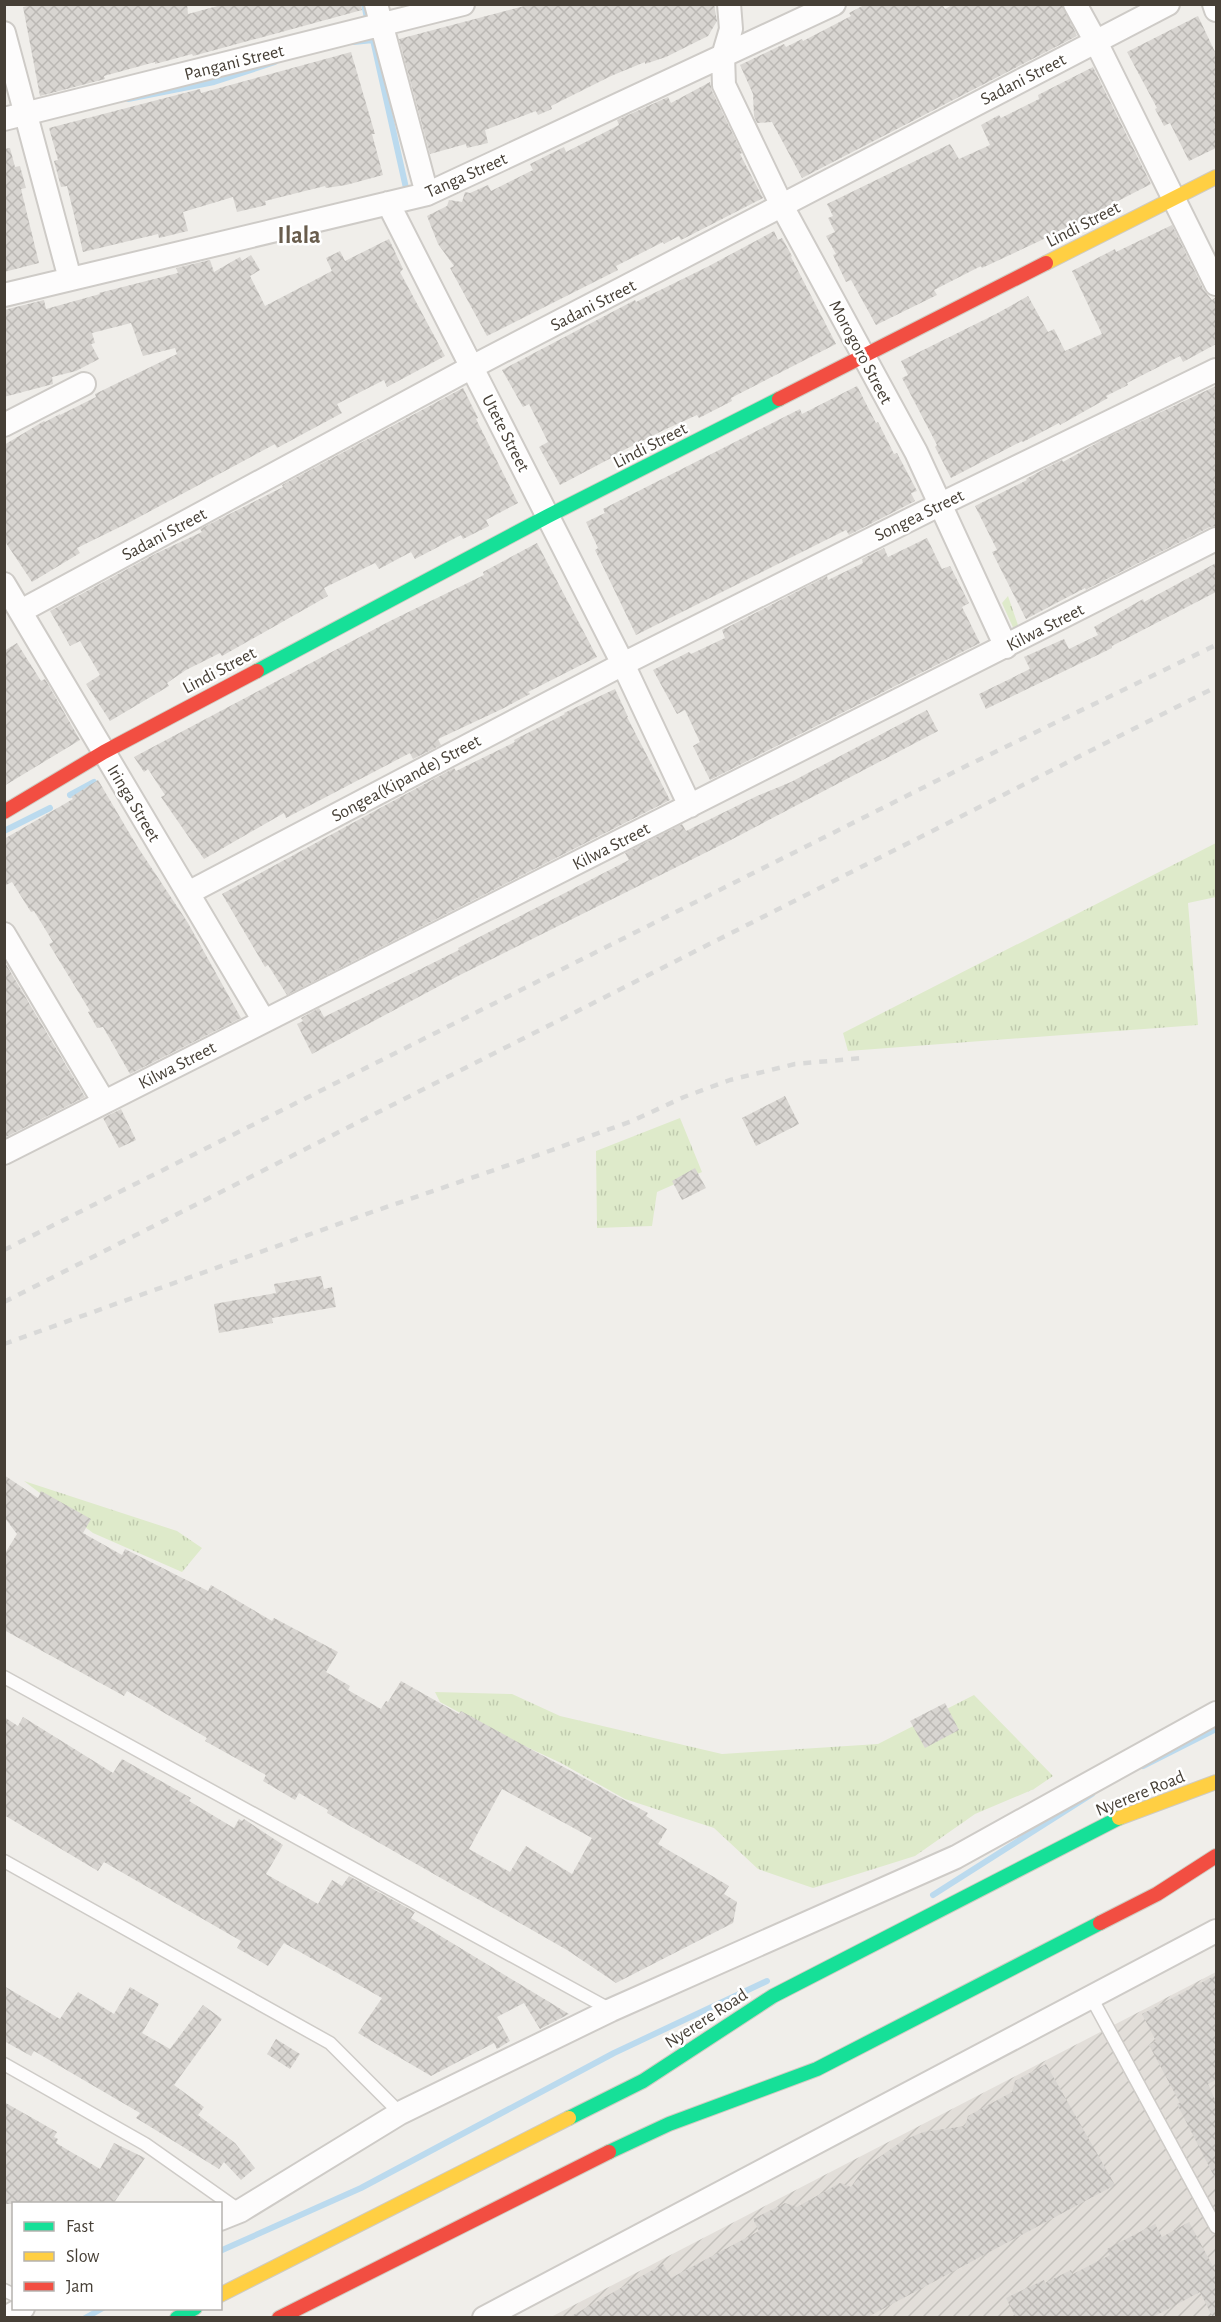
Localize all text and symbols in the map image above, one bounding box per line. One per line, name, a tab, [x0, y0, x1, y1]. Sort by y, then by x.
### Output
street label: Pangani Street	[183, 42, 286, 84]
street label: Sadani Street	[978, 51, 1069, 109]
street label: Tanga Street	[423, 150, 510, 202]
street label: Lindi Street	[1044, 199, 1123, 251]
district label: Ilala	[277, 224, 321, 248]
street label: Sadani Street	[548, 277, 639, 335]
street label: Morogoro Street	[825, 298, 895, 407]
street label: Utete Street	[478, 392, 532, 475]
street label: Lindi Street	[611, 420, 690, 472]
street label: Songea Street	[872, 486, 967, 545]
street label: Sadani Street	[119, 505, 210, 565]
street label: Kilwa Street	[1004, 601, 1087, 655]
street label: Lindi Street	[180, 644, 259, 698]
street label: Songea(Kipande) Street	[329, 732, 484, 826]
street label: Iringa Street	[103, 762, 163, 845]
street label: Kilwa Street	[570, 820, 653, 874]
street label: Kilwa Street	[136, 1039, 219, 1093]
street label: Nyerere Road	[1093, 1768, 1188, 1820]
street label: Nyerere Road	[662, 1986, 751, 2052]
legend	[12, 2202, 222, 2310]
text: Fast	[66, 2218, 94, 2236]
text: Slow	[66, 2248, 99, 2266]
text: Jam	[66, 2278, 94, 2296]

